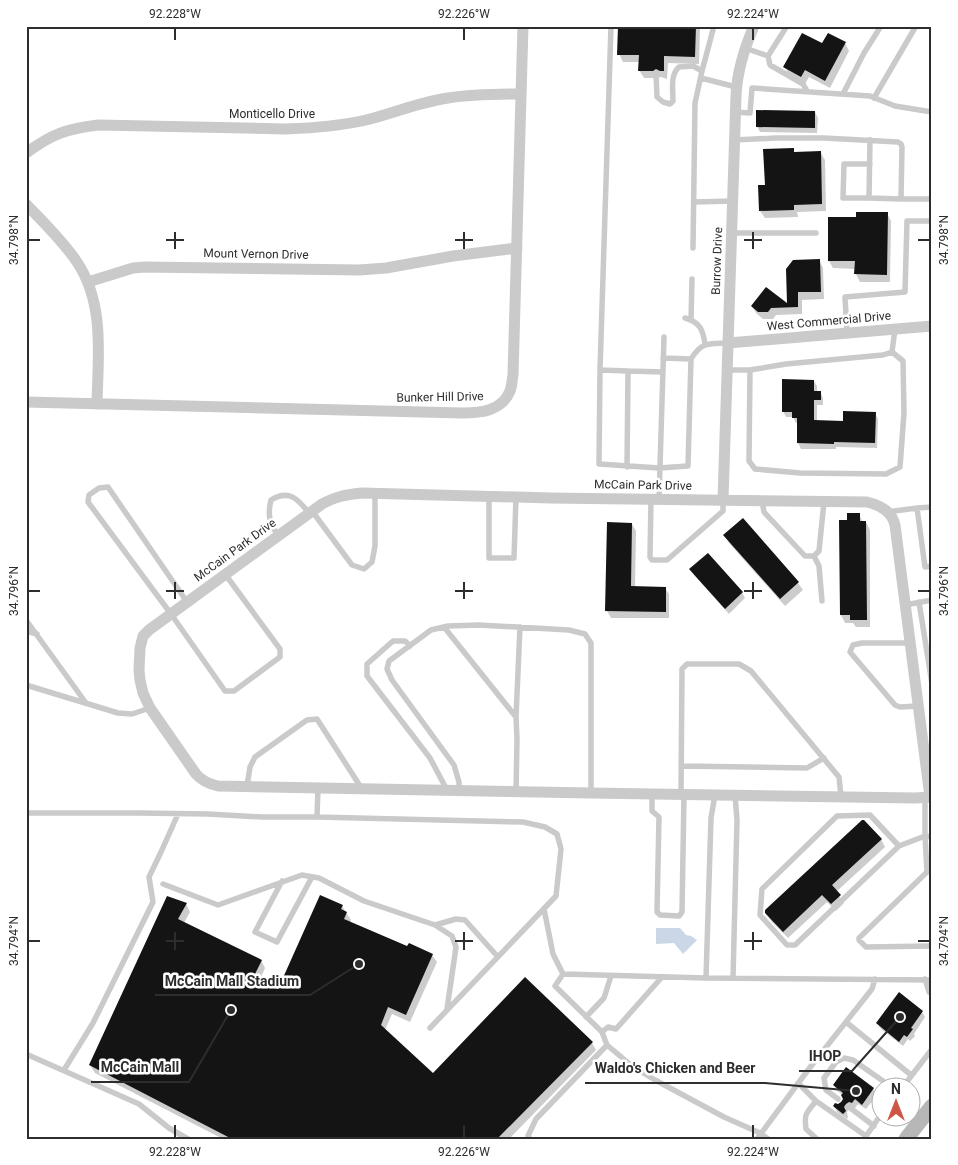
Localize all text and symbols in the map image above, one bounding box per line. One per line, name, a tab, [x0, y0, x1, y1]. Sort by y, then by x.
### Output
text: 92.228°W	[149, 7, 201, 21]
text: 92.226°W	[438, 7, 490, 21]
text: 92.224°W	[727, 7, 779, 21]
street label: Monticello Drive	[229, 107, 315, 121]
text: 34.798°N	[7, 215, 21, 265]
text: 34.798°N	[937, 215, 951, 265]
street label: Burrow Drive	[709, 227, 725, 295]
street label: Mount Vernon Drive	[203, 246, 309, 262]
street label: West Commercial Drive	[766, 309, 892, 333]
street label: Bunker Hill Drive	[396, 389, 484, 405]
street label: McCain Park Drive	[594, 477, 692, 493]
street label: McCain Park Drive	[191, 516, 279, 584]
text: 34.796°N	[7, 566, 21, 616]
text: 34.796°N	[937, 566, 951, 616]
text: 34.794°N	[7, 916, 21, 966]
text: 34.794°N	[937, 916, 951, 966]
callout: McCain Mall Stadium	[155, 966, 310, 995]
text: McCain Mall Stadium	[165, 973, 299, 989]
callout: IHOP	[799, 1042, 852, 1071]
text: IHOP	[809, 1048, 841, 1064]
callout: McCain Mall	[91, 1053, 189, 1082]
callout: Waldo's Chicken and Beer	[585, 1054, 765, 1083]
text: McCain Mall	[101, 1059, 179, 1075]
text: Waldo's Chicken and Beer	[595, 1060, 755, 1076]
north arrow	[870, 1078, 920, 1128]
text: N	[891, 1081, 901, 1097]
text: 92.228°W	[149, 1145, 201, 1159]
text: 92.226°W	[438, 1145, 490, 1159]
text: 92.224°W	[727, 1145, 779, 1159]

